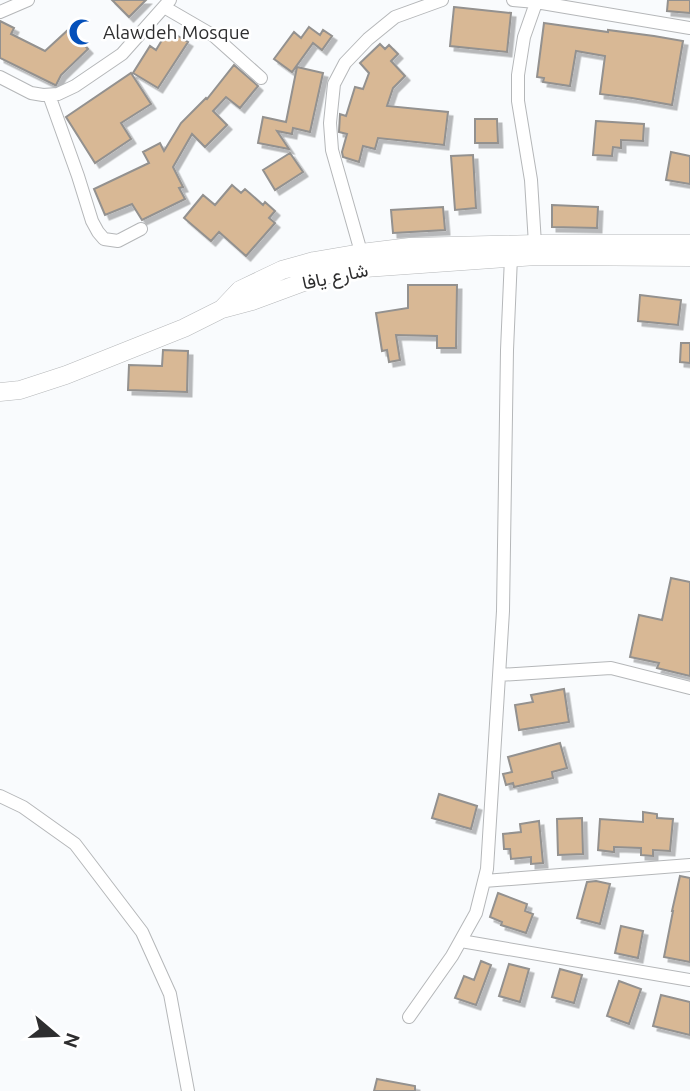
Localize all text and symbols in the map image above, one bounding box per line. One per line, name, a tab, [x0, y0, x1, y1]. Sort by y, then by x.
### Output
mosque icon: Alawdeh Mosque	[67, 17, 97, 47]
place label: Alawdeh Mosque	[103, 21, 250, 43]
street label: شارع يافا	[300, 258, 371, 296]
north arrow	[21, 1000, 91, 1070]
text: N	[59, 1030, 85, 1051]

